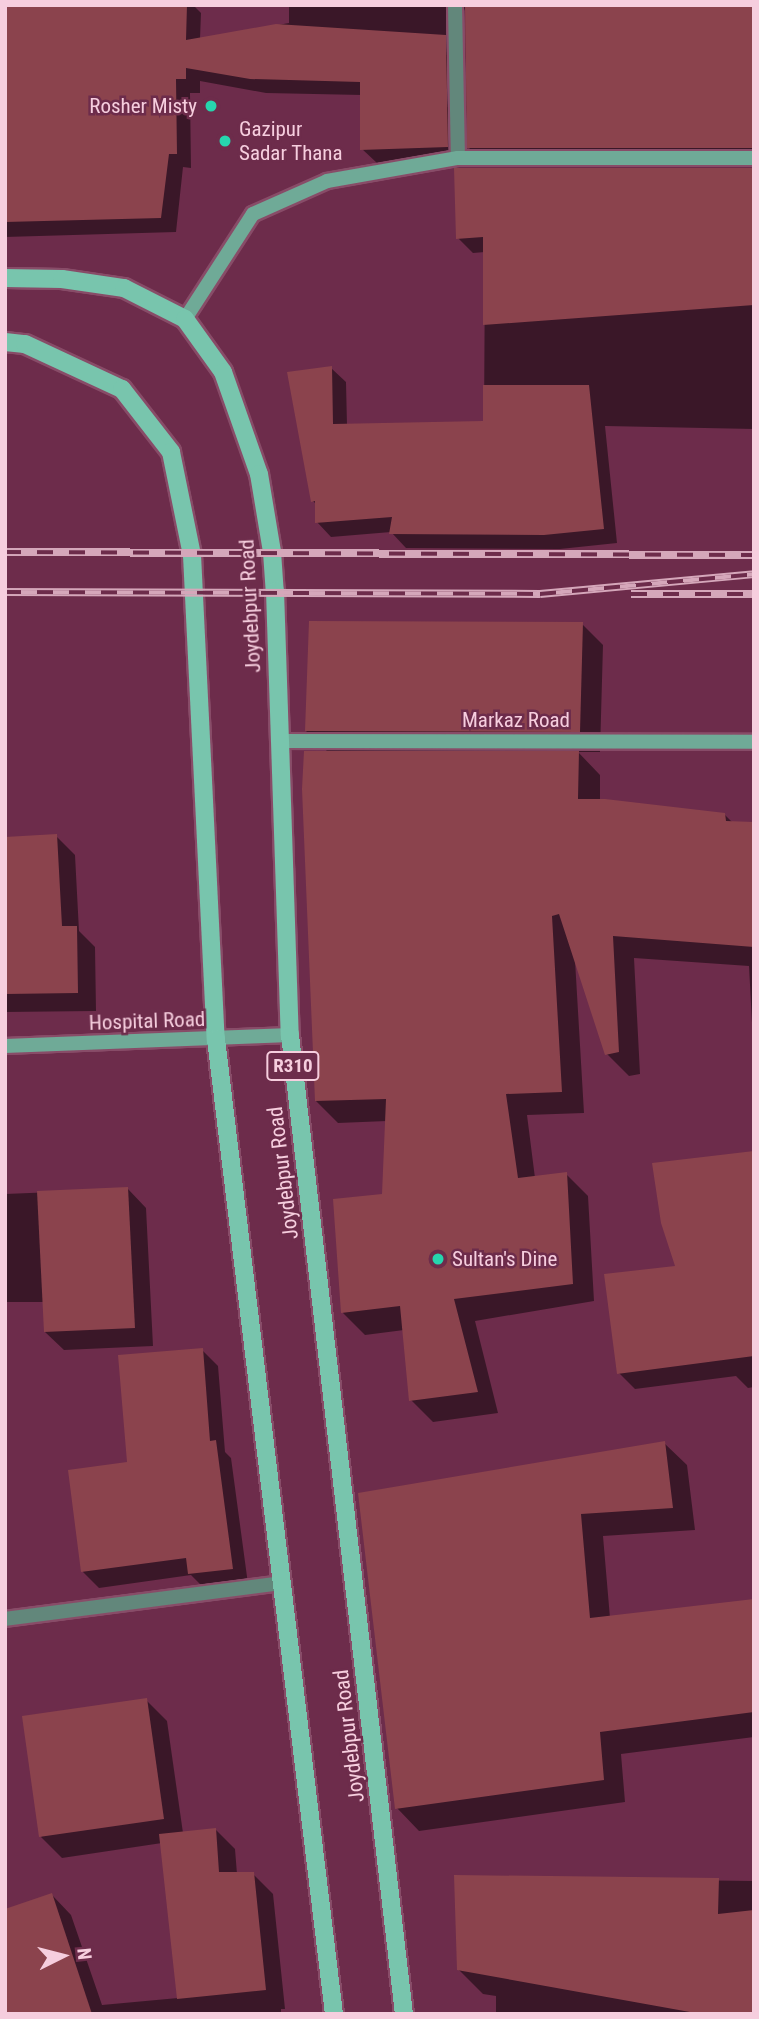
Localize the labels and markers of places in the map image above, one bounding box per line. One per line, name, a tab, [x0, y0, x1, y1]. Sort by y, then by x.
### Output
place label: Rosher Misty	[89, 93, 197, 119]
marker: Rosher Misty	[203, 98, 219, 114]
place label: Gazipur Sadar Thana	[239, 116, 343, 166]
marker: Gazipur Sadar Thana	[217, 133, 233, 149]
place label: Sultan's Dine	[452, 1246, 557, 1272]
marker: Sultan's Dine	[430, 1251, 446, 1267]

